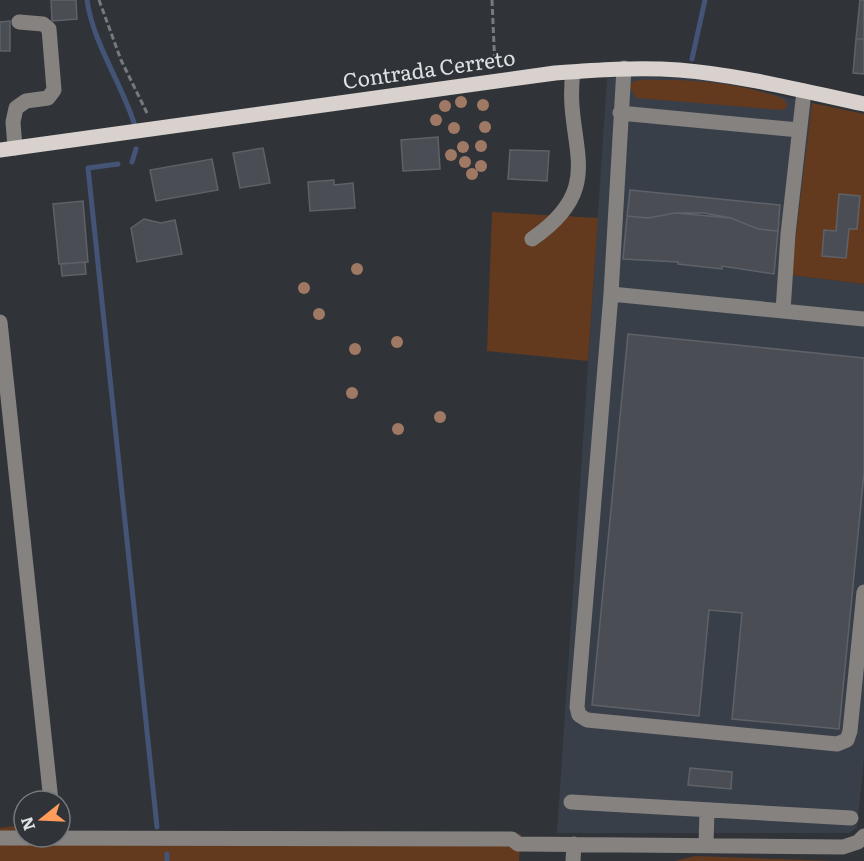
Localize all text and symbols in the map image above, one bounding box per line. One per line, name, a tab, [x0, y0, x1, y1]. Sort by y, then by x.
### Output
street label: Contrada Cerreto	[340, 40, 517, 95]
north arrow	[12, 789, 72, 849]
text: N	[13, 814, 40, 834]

